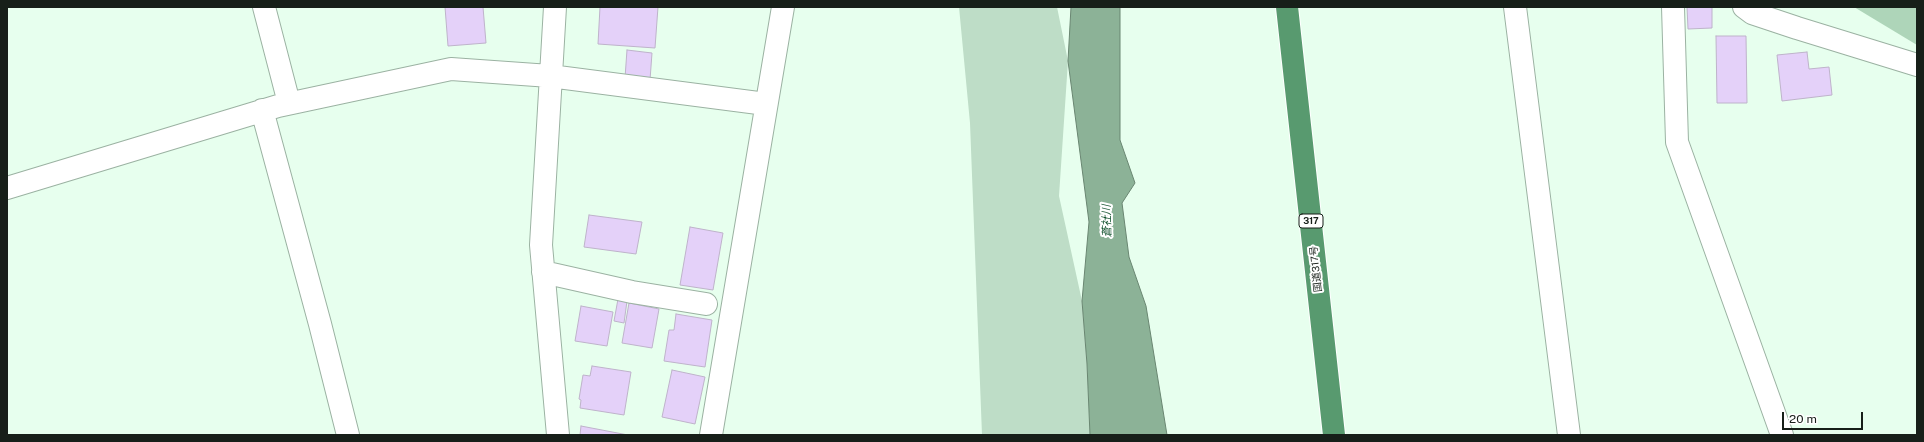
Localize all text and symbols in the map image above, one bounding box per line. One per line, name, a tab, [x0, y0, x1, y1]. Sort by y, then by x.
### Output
water label: 蒼社川	[1100, 204, 1114, 238]
road number: 317	[1299, 214, 1323, 228]
street label: 国道317号	[1308, 245, 1324, 293]
scale bar	[1784, 404, 1865, 430]
text: 20 m	[1789, 412, 1817, 426]

